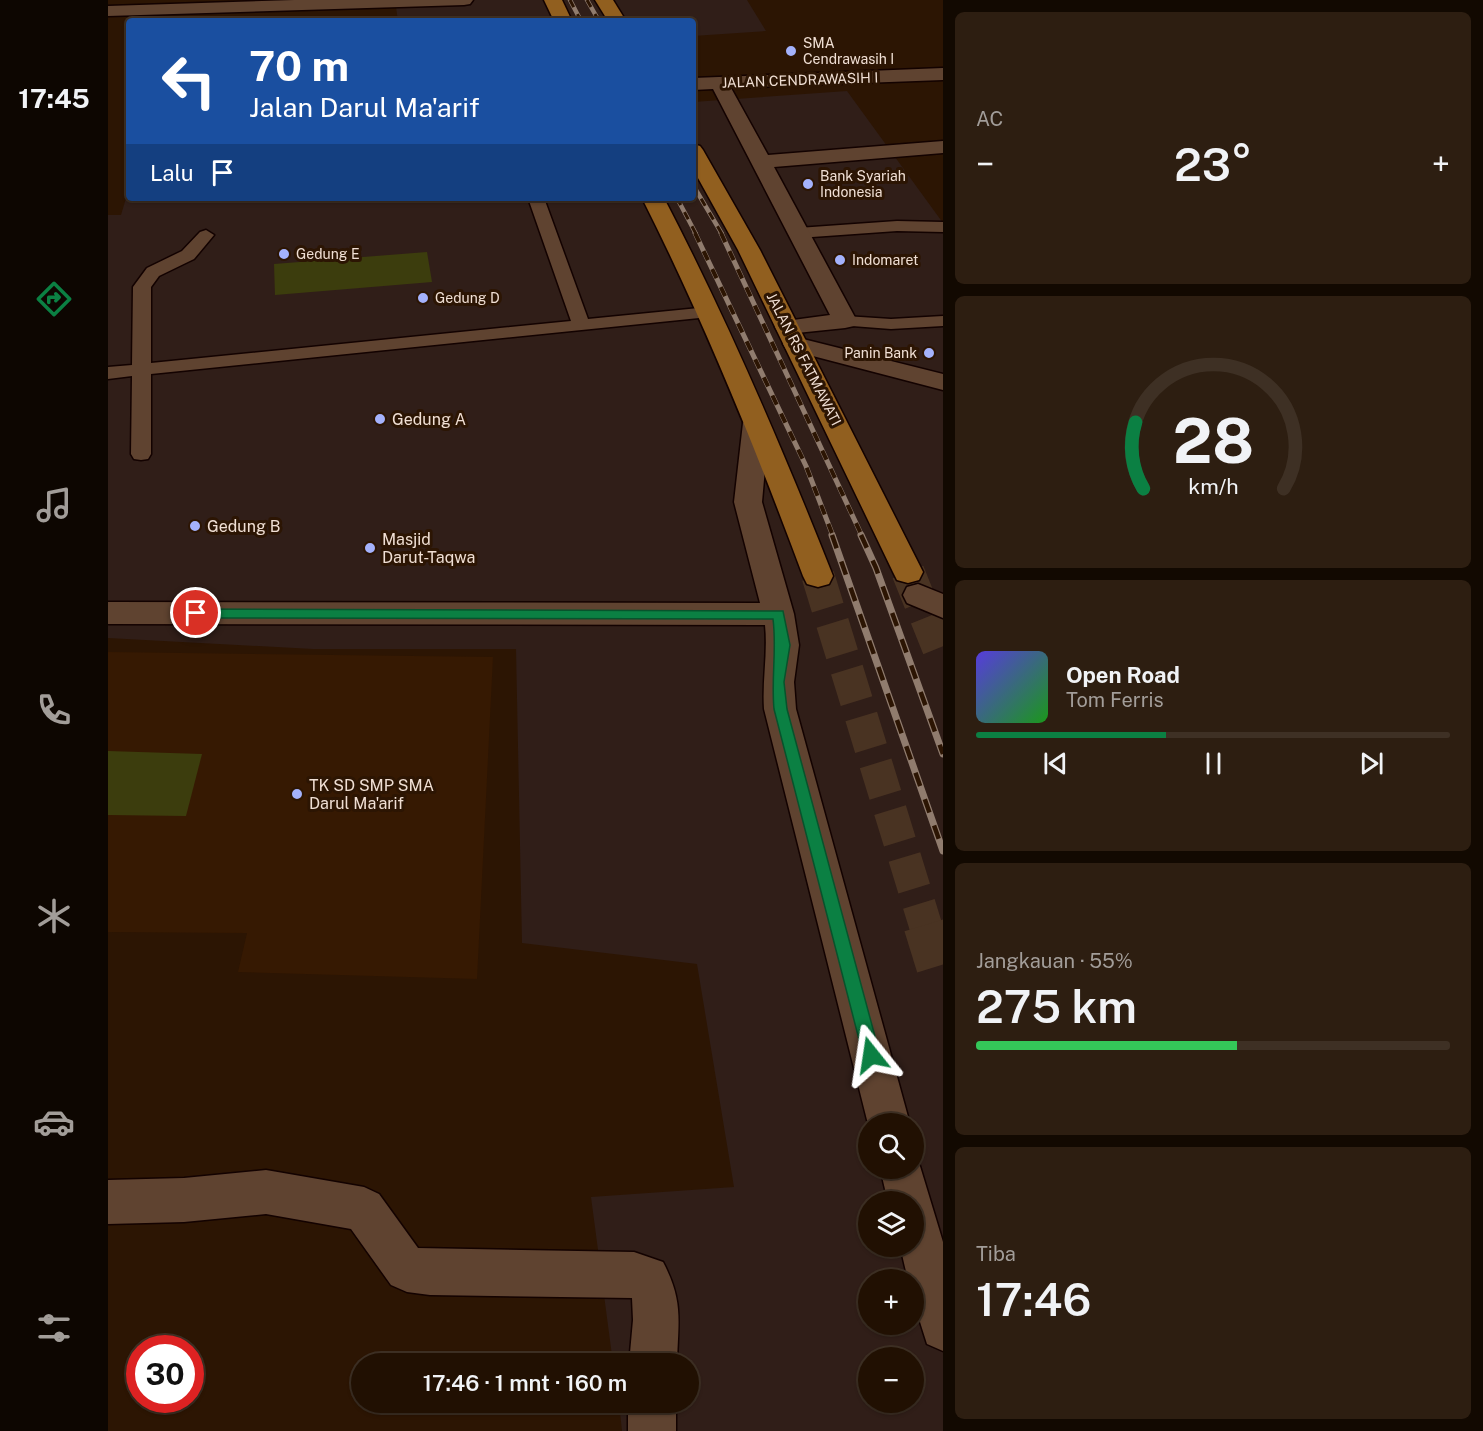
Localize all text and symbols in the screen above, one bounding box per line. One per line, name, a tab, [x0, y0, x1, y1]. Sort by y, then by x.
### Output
place label: SMA Cendrawasih I	[803, 35, 894, 67]
text: 70 m	[249, 41, 349, 90]
icon: left	[150, 42, 228, 120]
marker: SMA Cendrawasih I	[784, 44, 798, 58]
street label: JALAN CENDRAWASIH I	[722, 69, 878, 91]
text: 17:45	[18, 82, 90, 114]
text: Jalan Darul Ma'arif	[249, 91, 480, 123]
text: AC	[976, 107, 1003, 131]
text: 23°	[1174, 138, 1252, 191]
text: −	[976, 145, 994, 183]
text: +	[1432, 145, 1450, 183]
icon: arrive	[206, 156, 239, 189]
text: Lalu	[150, 160, 194, 186]
place label: Bank Syariah Indonesia	[820, 168, 906, 200]
marker: Bank Syariah Indonesia	[801, 177, 815, 191]
place label: Gedung E	[296, 246, 360, 262]
marker: Gedung E	[277, 247, 291, 261]
place label: Indomaret	[852, 252, 919, 268]
marker: Indomaret	[833, 253, 847, 267]
icon: directions	[33, 278, 75, 320]
place label: Gedung D	[435, 290, 500, 306]
street label: JALAN RS FATMAWATI	[764, 290, 844, 428]
marker: Gedung D	[416, 291, 430, 305]
place label: Panin Bank	[844, 345, 917, 361]
marker: Panin Bank	[922, 346, 936, 360]
text: 28	[1172, 404, 1254, 477]
place label: Gedung A	[392, 410, 466, 429]
marker: Gedung A	[373, 412, 387, 426]
text: km/h	[1188, 474, 1238, 499]
icon: music	[33, 484, 75, 526]
place label: Gedung B	[207, 517, 281, 536]
marker: Gedung B	[188, 519, 202, 533]
place label: Masjid Darut-Taqwa	[382, 530, 475, 567]
marker: Masjid Darut-Taqwa	[363, 541, 377, 555]
pin	[170, 587, 221, 638]
icon: arrive	[179, 596, 212, 629]
text: Open Road	[1066, 662, 1180, 688]
text: Tom Ferris	[1066, 688, 1164, 712]
icon: phone	[33, 689, 75, 731]
icon: previous	[1039, 747, 1072, 780]
icon: pause	[1197, 747, 1230, 780]
icon: next	[1355, 747, 1388, 780]
place label: TK SD SMP SMA Darul Ma'arif	[309, 776, 434, 813]
marker: TK SD SMP SMA Darul Ma'arif	[290, 787, 304, 801]
icon: climate	[33, 895, 75, 937]
text: Jangkauan · 55%	[976, 949, 1133, 973]
text: 275 km	[976, 980, 1137, 1033]
position arrow	[839, 1023, 903, 1087]
icon: car	[33, 1101, 75, 1143]
map controls	[858, 1113, 924, 1413]
button: search	[858, 1113, 924, 1179]
button: layers	[858, 1191, 924, 1257]
text: Tiba	[976, 1242, 1016, 1266]
button: +	[858, 1269, 924, 1335]
text: 17:46	[976, 1273, 1091, 1326]
icon: filters	[33, 1307, 75, 1349]
speed limit sign: 30	[126, 1335, 204, 1413]
button: −	[858, 1347, 924, 1413]
text: 17:46 · 1 mnt · 160 m	[423, 1370, 627, 1396]

